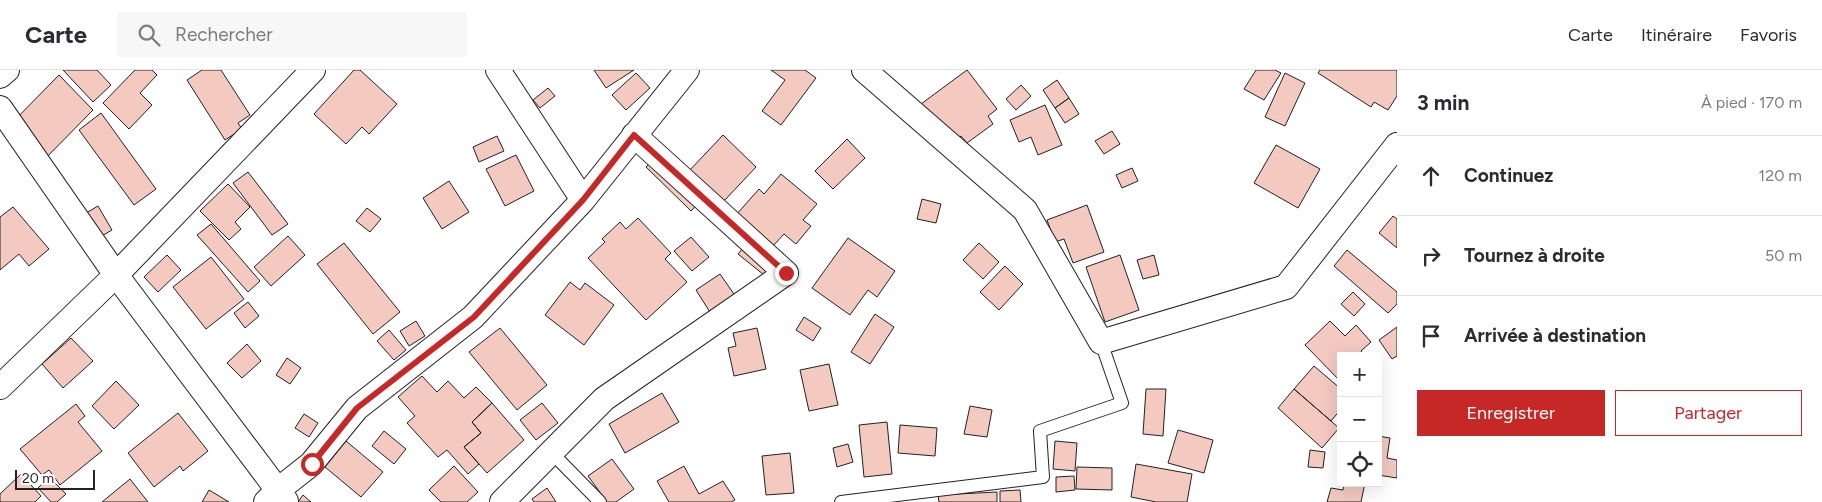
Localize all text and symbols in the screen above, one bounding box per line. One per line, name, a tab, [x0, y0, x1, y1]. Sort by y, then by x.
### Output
search box	[117, 12, 467, 57]
text: Carte	[25, 20, 87, 49]
icon: search	[135, 21, 163, 49]
text: Rechercher	[175, 23, 273, 46]
text: Carte	[1568, 24, 1613, 46]
text: Itinéraire	[1641, 24, 1712, 46]
text: Favoris	[1740, 24, 1797, 46]
text: 3 min	[1417, 90, 1469, 115]
text: À pied · 170 m	[1701, 93, 1802, 112]
icon: ahead	[1417, 162, 1445, 190]
text: Continuez	[1464, 164, 1553, 187]
text: 120 m	[1759, 166, 1802, 185]
icon: right	[1417, 242, 1445, 270]
text: Tournez à droite	[1464, 244, 1605, 267]
text: 50 m	[1765, 246, 1802, 265]
route end	[775, 262, 798, 285]
icon: arrive	[1417, 322, 1445, 350]
text: Arrivée à destination	[1464, 324, 1646, 347]
map controls	[1337, 352, 1382, 487]
button: +	[1337, 352, 1382, 397]
button: Enregistrer	[1417, 390, 1605, 436]
button: Partager	[1615, 390, 1802, 436]
button: −	[1337, 397, 1382, 442]
button: locate	[1337, 442, 1382, 487]
route start	[301, 453, 324, 476]
scale bar	[15, 467, 95, 490]
text: 20 m	[22, 470, 54, 487]

